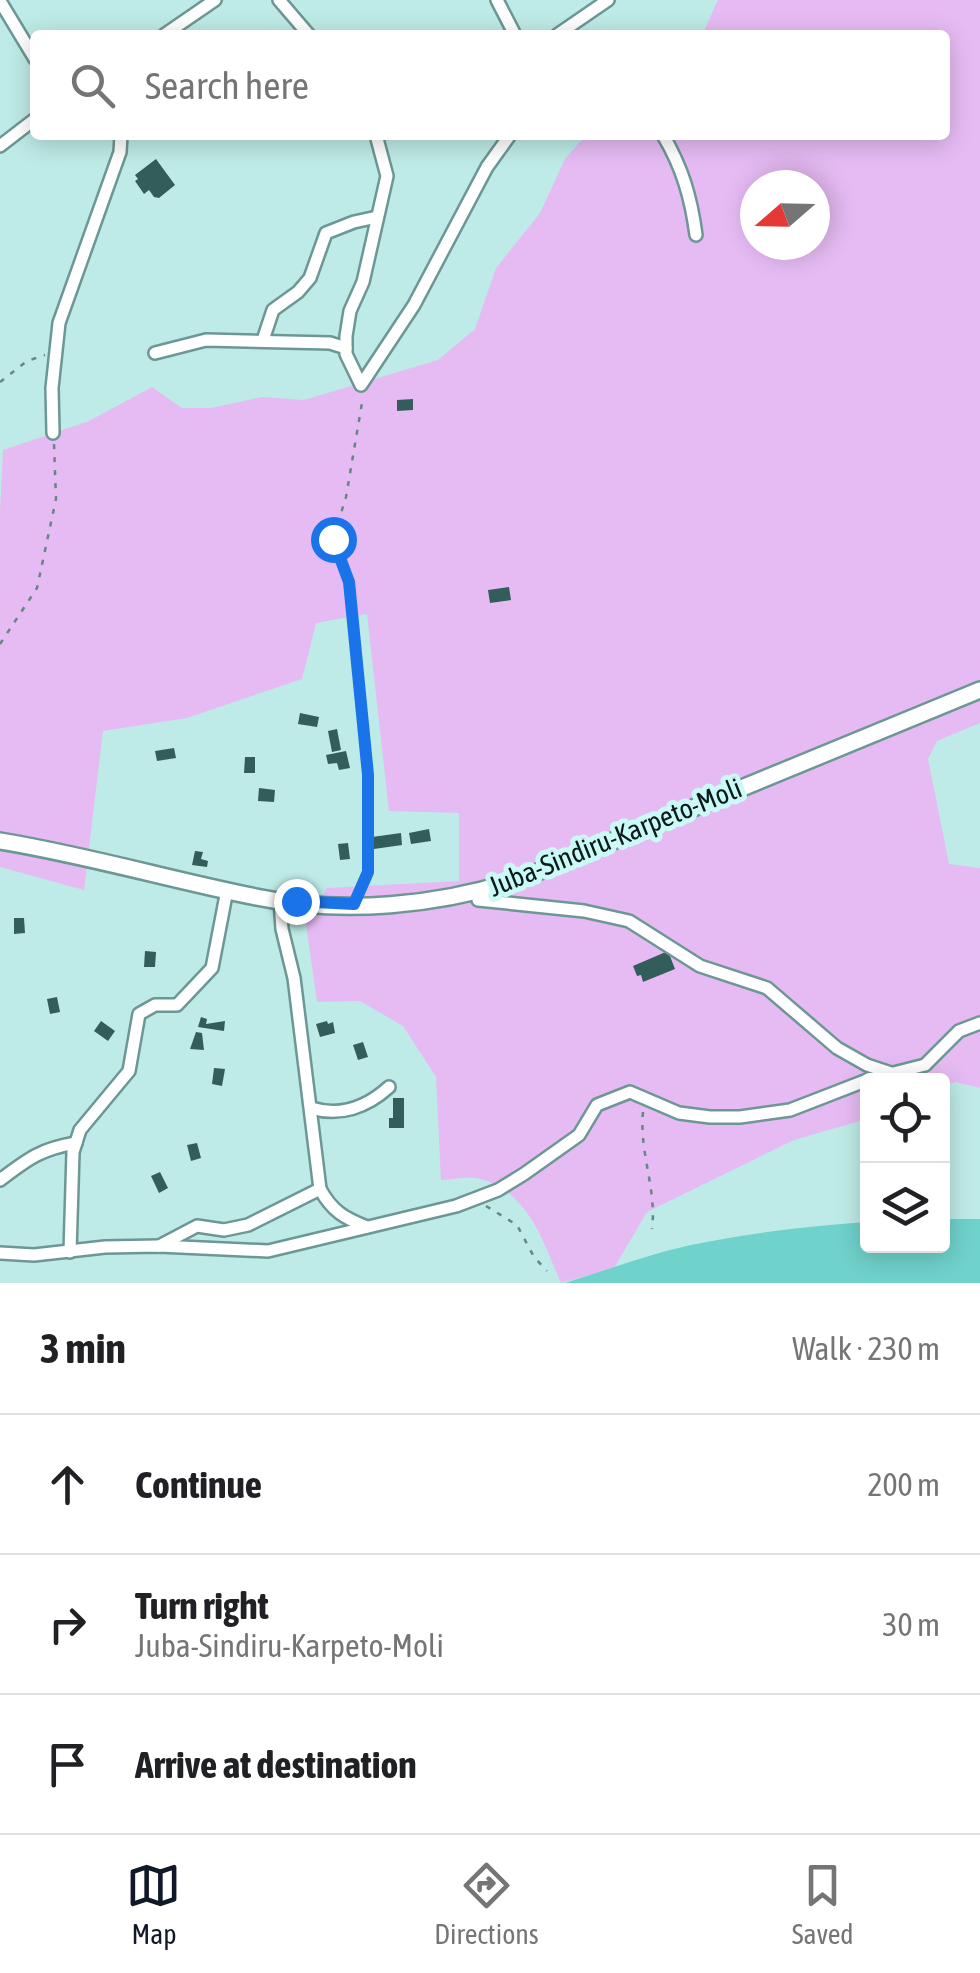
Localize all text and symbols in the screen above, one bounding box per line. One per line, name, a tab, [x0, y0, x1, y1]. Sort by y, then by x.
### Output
search box	[30, 30, 950, 140]
icon: search	[65, 58, 120, 113]
text: Search here	[145, 64, 309, 107]
north arrow	[740, 170, 830, 260]
route start	[311, 517, 357, 563]
street label: Juba-Sindiru-Karpeto-Moli	[484, 772, 746, 902]
route end	[274, 879, 320, 925]
map controls	[860, 1073, 950, 1253]
button: locate	[860, 1073, 950, 1163]
button: layers	[860, 1163, 950, 1253]
text: 3 min	[40, 1324, 126, 1372]
text: Walk · 230 m	[792, 1330, 940, 1367]
icon: ahead	[40, 1457, 95, 1512]
text: Continue	[135, 1463, 262, 1506]
text: 200 m	[867, 1466, 940, 1503]
text: Turn right	[135, 1584, 269, 1627]
icon: right	[40, 1597, 95, 1652]
text: 30 m	[882, 1606, 940, 1643]
text: Juba-Sindiru-Karpeto-Moli	[135, 1627, 444, 1664]
icon: arrive	[40, 1737, 95, 1792]
text: Arrive at destination	[135, 1743, 417, 1786]
tab: Map	[126, 1858, 181, 1950]
tab: Directions	[434, 1858, 539, 1950]
tab: Saved	[792, 1858, 854, 1950]

